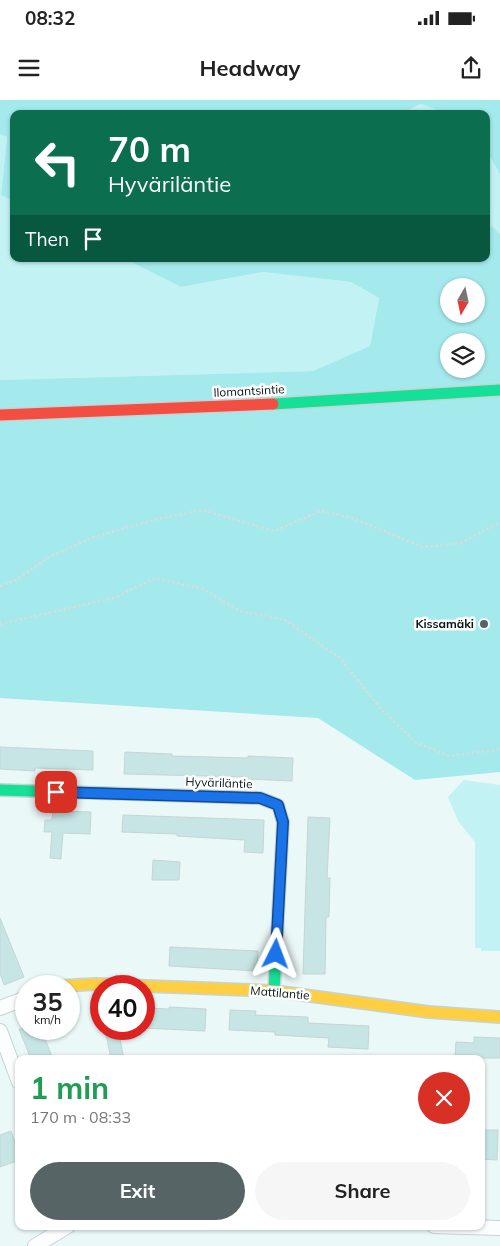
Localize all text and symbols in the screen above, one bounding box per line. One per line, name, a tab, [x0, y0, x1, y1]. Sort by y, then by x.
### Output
text: 08:32	[25, 6, 75, 30]
icon: menu	[15, 54, 43, 82]
text: Headway	[199, 54, 301, 82]
icon: share	[457, 54, 485, 82]
text: 70 m	[108, 127, 191, 171]
icon: left	[25, 130, 90, 195]
text: Hyväriläntie	[108, 170, 231, 198]
icon: arrive	[79, 225, 107, 253]
text: Then	[25, 227, 69, 251]
north arrow	[440, 278, 485, 322]
map controls	[440, 278, 485, 378]
button: layers	[440, 333, 485, 378]
street label: Ilomantsintie	[213, 381, 285, 400]
place label: Kissamäki	[415, 616, 474, 631]
marker: Kissamäki	[478, 618, 490, 630]
pin	[35, 771, 77, 813]
street label: Hyväriläntie	[185, 774, 253, 791]
icon: arrive	[42, 778, 70, 806]
position arrow	[249, 927, 301, 979]
speed limit sign: 40	[90, 975, 155, 1040]
street label: Mattilantie	[250, 982, 310, 1003]
text: 35	[32, 986, 63, 1017]
text: km/h	[34, 1012, 61, 1027]
text: 1 min	[30, 1069, 109, 1107]
button: close	[418, 1072, 470, 1124]
text: 170 m · 08:33	[30, 1107, 131, 1127]
button: Exit	[30, 1162, 245, 1220]
button: Share	[255, 1162, 470, 1220]

